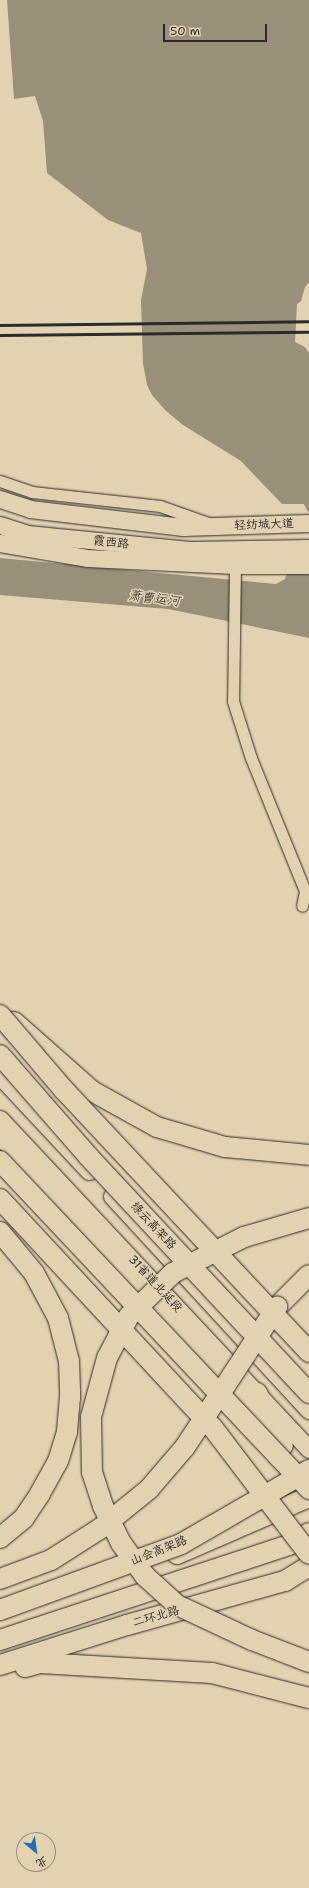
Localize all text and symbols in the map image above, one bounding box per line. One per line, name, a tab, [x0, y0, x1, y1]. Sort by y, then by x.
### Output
scale bar	[165, 16, 269, 42]
text: 50 m	[170, 23, 200, 39]
street label: 轻纺城大道	[234, 517, 294, 533]
street label: 霞西路	[92, 534, 130, 552]
water label: 萧曹运河	[127, 588, 181, 610]
street label: 绿云高架路	[127, 1199, 179, 1253]
street label: 31省道北延段	[125, 1252, 185, 1316]
street label: 山会高架路	[128, 1533, 190, 1569]
street label: 二环北路	[131, 1603, 181, 1631]
north arrow	[16, 1832, 56, 1872]
text: 北	[33, 1853, 50, 1871]

